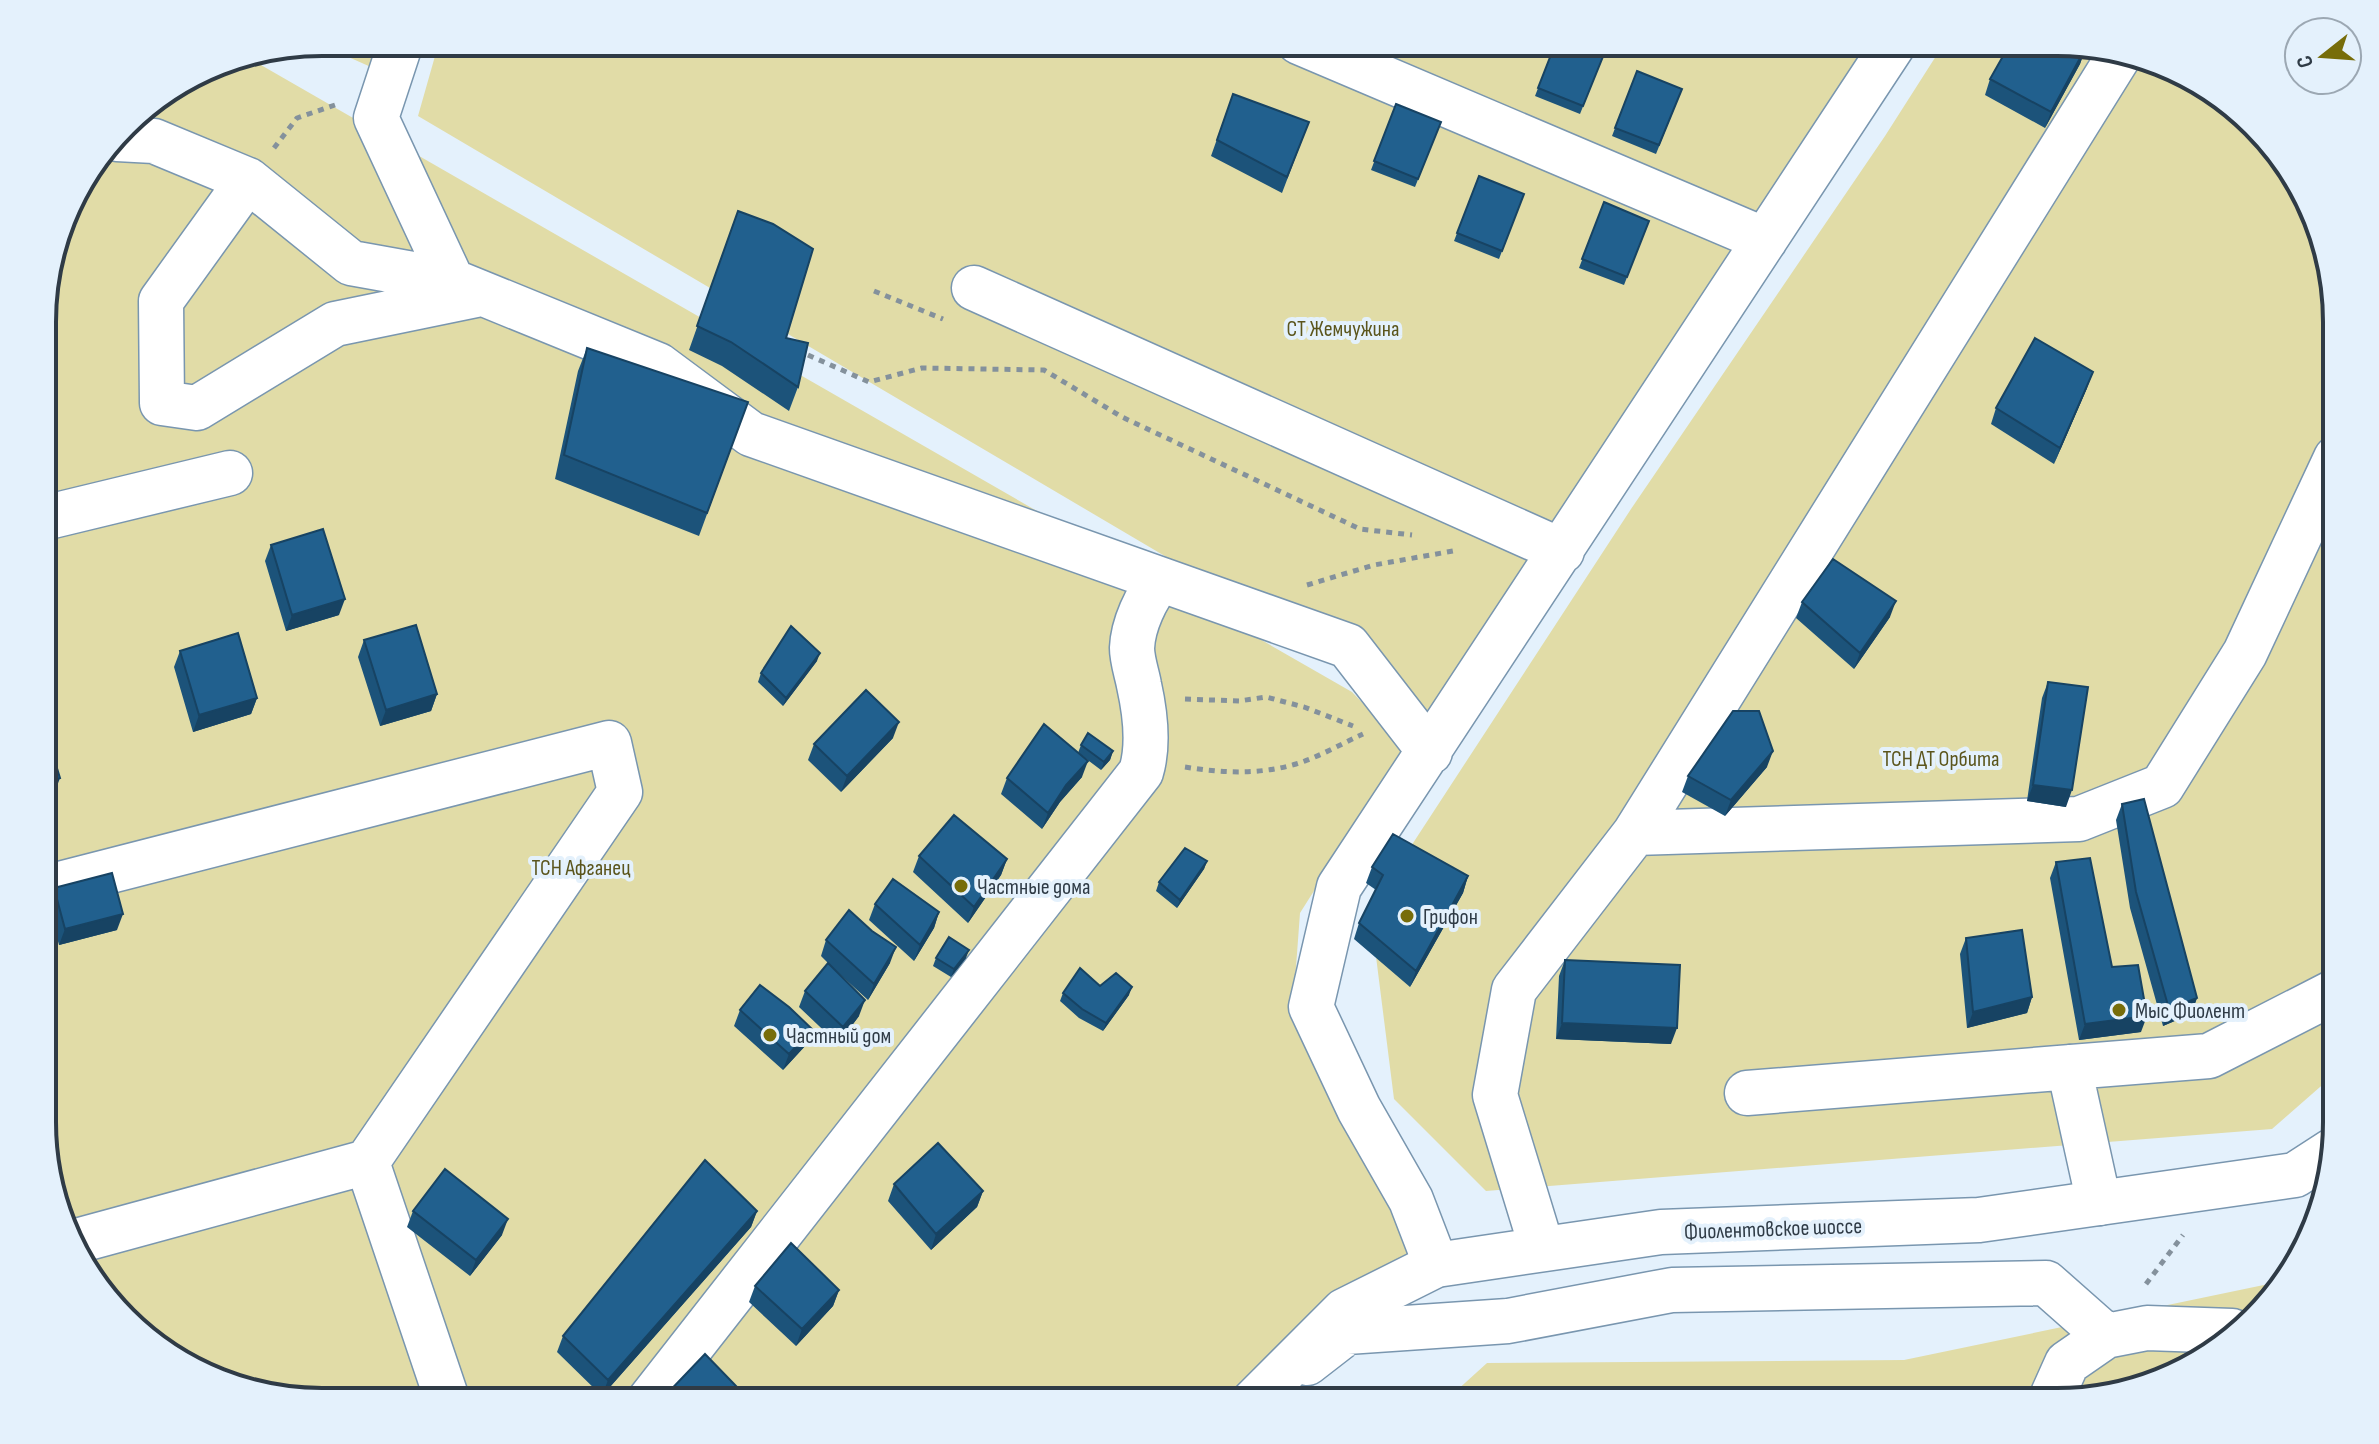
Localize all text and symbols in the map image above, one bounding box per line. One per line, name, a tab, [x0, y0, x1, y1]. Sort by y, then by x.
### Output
north arrow	[2283, 16, 2363, 96]
text: С	[2291, 52, 2320, 71]
park label: СТ Жемчужина	[1287, 316, 1399, 343]
park label: ТСН ДТ Орбита	[1883, 746, 2000, 773]
park label: ТСН Афганец	[532, 855, 630, 882]
place label: Частные дома	[977, 874, 1090, 901]
marker: Частные дома	[952, 877, 970, 895]
place label: Грифон	[1423, 904, 1478, 931]
marker: Грифон	[1398, 907, 1416, 925]
place label: Мыс Фиолент	[2135, 998, 2245, 1025]
marker: Мыс Фиолент	[2110, 1001, 2128, 1019]
place label: Частный дом	[786, 1023, 891, 1050]
marker: Частный дом	[761, 1026, 779, 1044]
street label: Фиолентовское шоссе	[1684, 1213, 1863, 1246]

